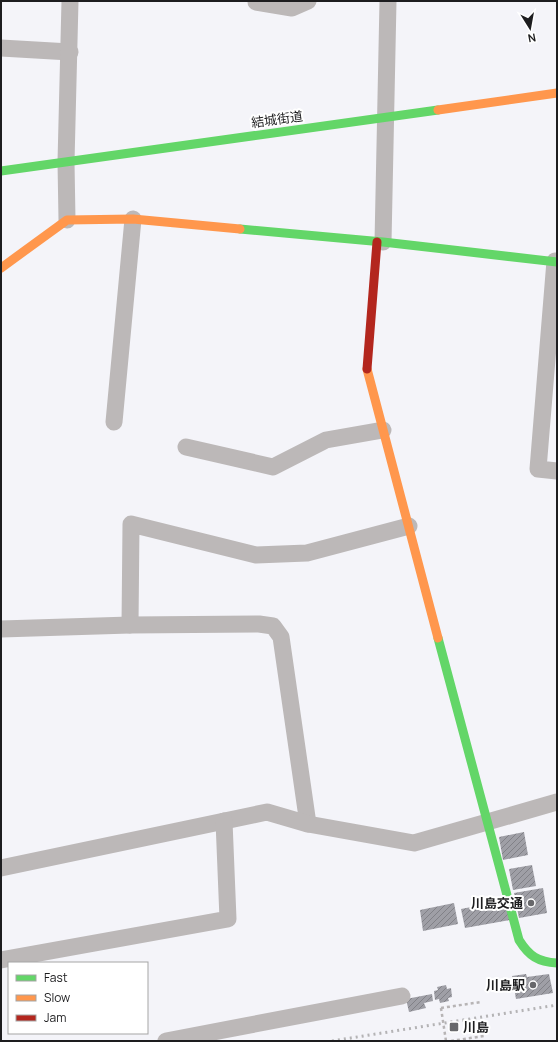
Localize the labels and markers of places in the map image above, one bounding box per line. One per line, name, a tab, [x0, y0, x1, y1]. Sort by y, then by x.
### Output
place label: 川島交通	[471, 894, 523, 912]
marker: 川島交通	[526, 898, 536, 908]
place label: 川島駅	[486, 976, 525, 994]
marker: 川島駅	[528, 980, 538, 990]
place label: 川島	[463, 1018, 489, 1036]
marker: 川島	[448, 1021, 460, 1033]

